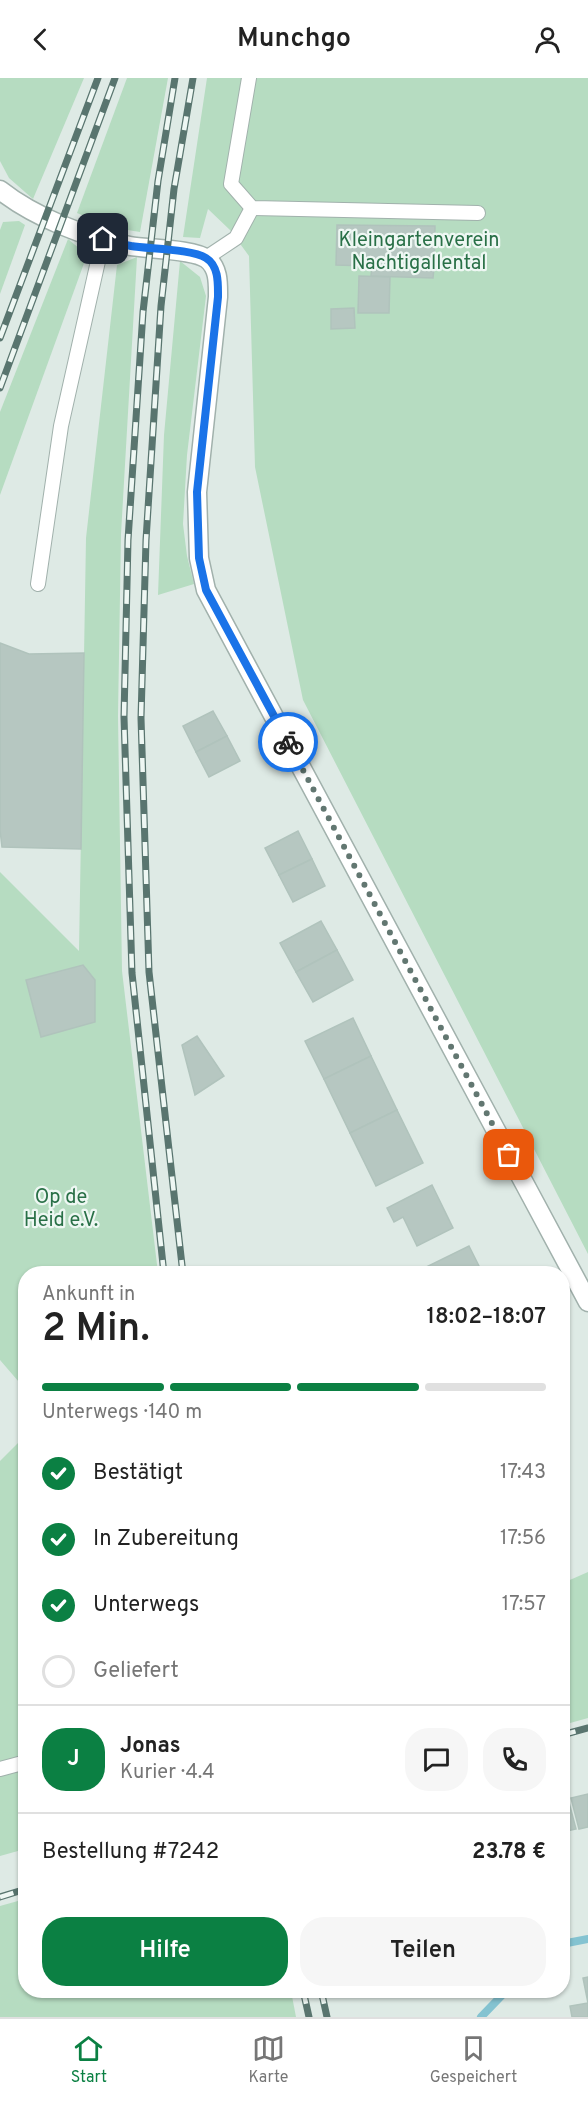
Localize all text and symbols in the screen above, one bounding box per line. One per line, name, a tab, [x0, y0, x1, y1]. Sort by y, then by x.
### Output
text: Munchgo	[237, 22, 351, 56]
icon: back	[24, 23, 57, 56]
icon: person	[531, 23, 564, 56]
pin	[77, 213, 128, 264]
icon: home	[86, 222, 119, 255]
park label: Kleingartenverein Nachtigallental	[338, 228, 500, 277]
courier	[258, 712, 318, 772]
icon: bike	[272, 726, 305, 759]
pin	[483, 1129, 534, 1180]
icon: bag	[492, 1138, 525, 1171]
park label: Op de Heid e.V.	[24, 1185, 98, 1234]
text: Ankunft in	[42, 1282, 135, 1308]
text: 18:02–18:07	[427, 1304, 546, 1331]
text: 2 Min.	[42, 1306, 150, 1355]
text: Unterwegs · 140 m	[42, 1400, 202, 1426]
icon: check	[42, 1457, 75, 1490]
text: Bestätigt	[93, 1460, 183, 1487]
text: 17:43	[500, 1460, 546, 1486]
icon: check	[42, 1523, 75, 1556]
text: In Zubereitung	[93, 1526, 239, 1553]
text: 17:56	[500, 1526, 546, 1552]
icon: check	[42, 1589, 75, 1622]
text: Unterwegs	[93, 1592, 199, 1619]
text: 17:57	[502, 1592, 546, 1618]
text: Geliefert	[93, 1658, 179, 1685]
button: chat	[405, 1728, 468, 1791]
button: phone	[483, 1728, 546, 1791]
text: Jonas	[120, 1733, 181, 1760]
text: J	[67, 1746, 80, 1773]
text: Kurier · 4.4	[120, 1760, 215, 1786]
text: Bestellung #7242	[42, 1839, 219, 1866]
text: 23.78 €	[472, 1839, 546, 1866]
button: Hilfe	[42, 1917, 288, 1986]
button: Teilen	[300, 1917, 546, 1986]
tab: Start	[71, 2032, 107, 2088]
tab: Karte	[249, 2032, 288, 2088]
tab: Gespeichert	[430, 2032, 517, 2088]

